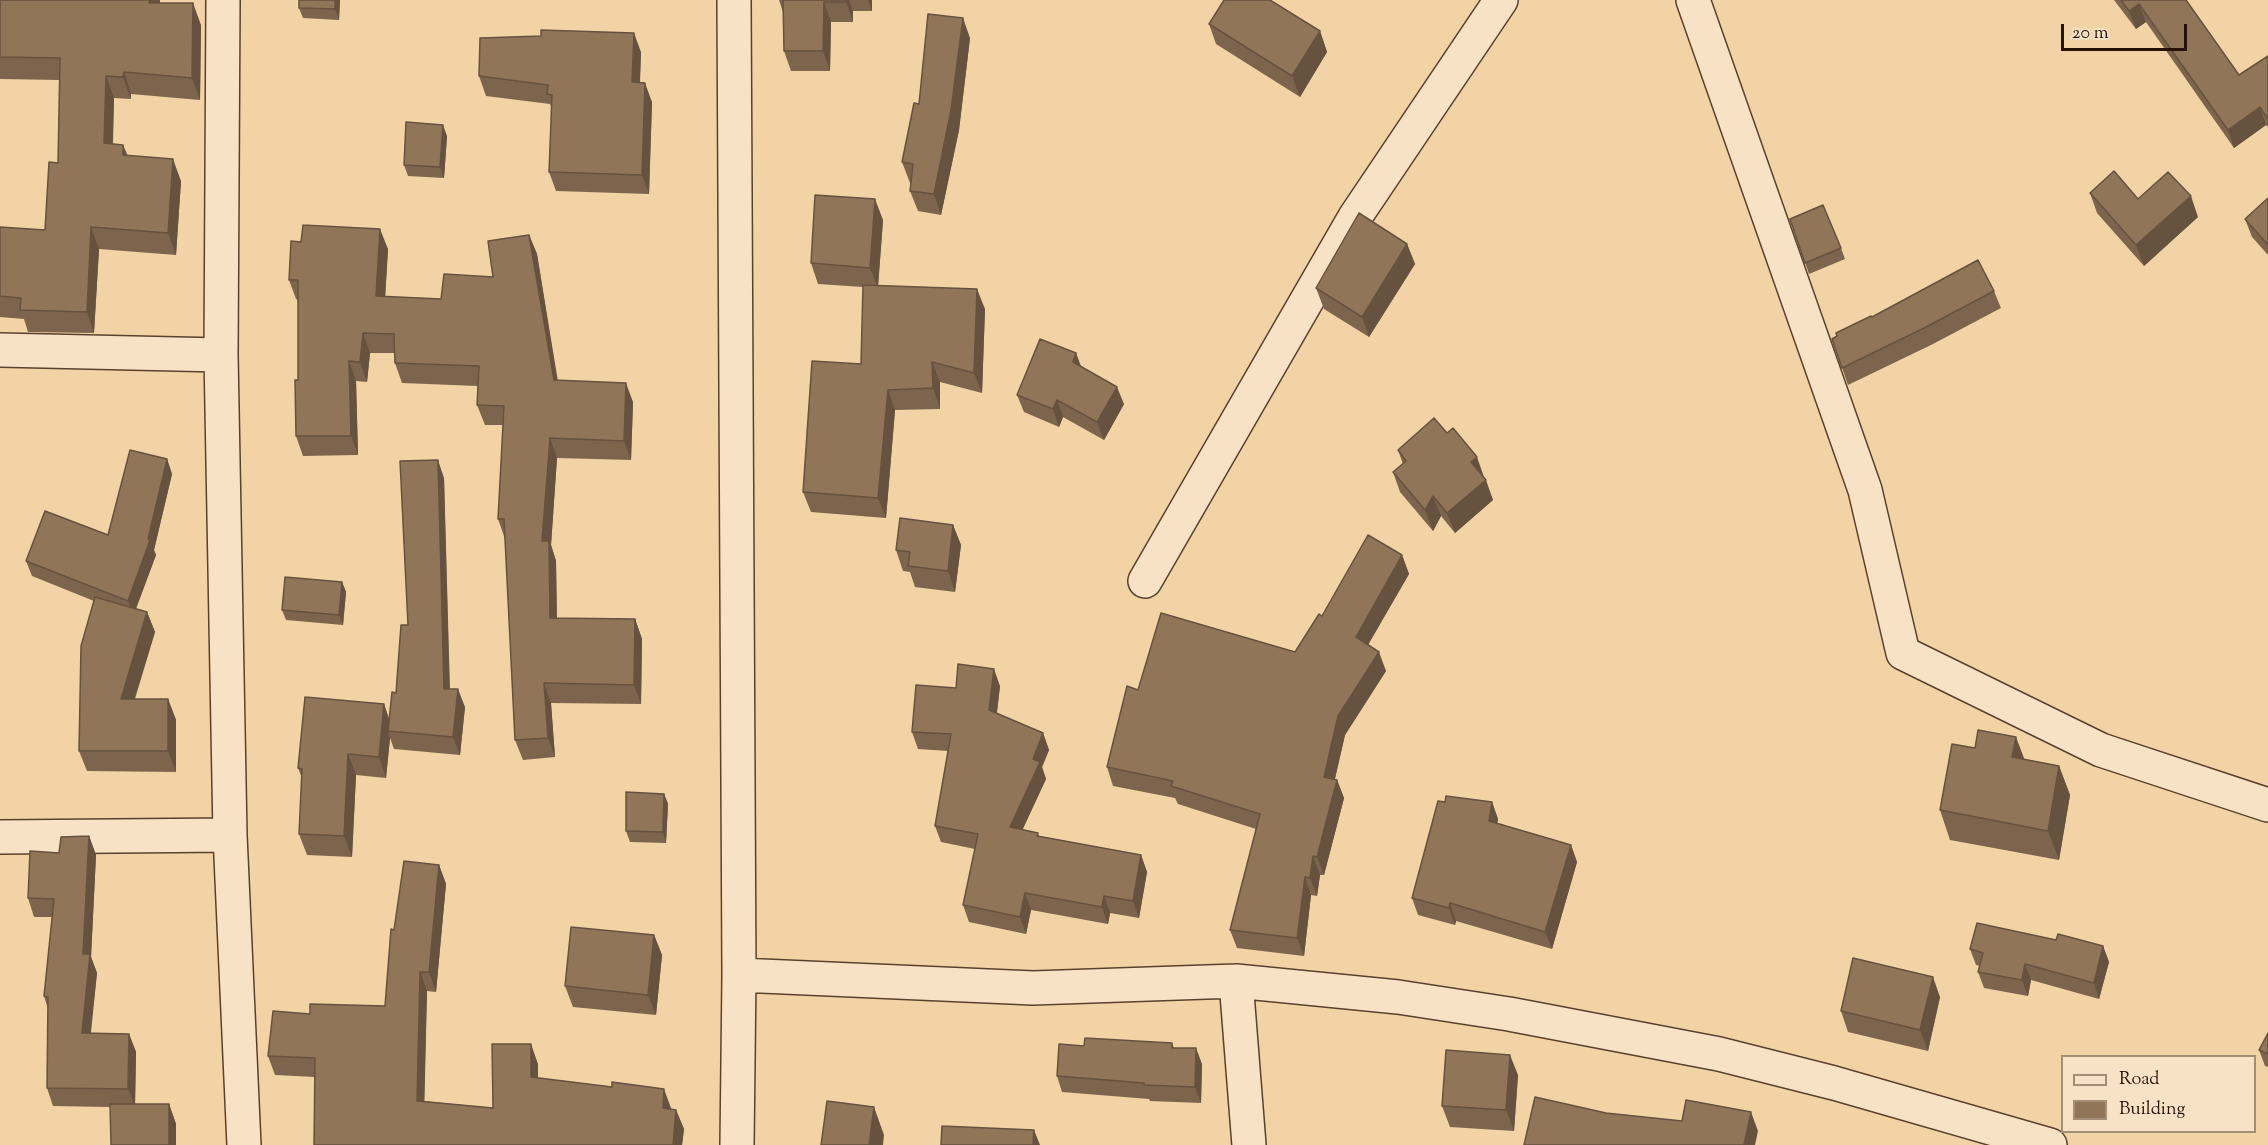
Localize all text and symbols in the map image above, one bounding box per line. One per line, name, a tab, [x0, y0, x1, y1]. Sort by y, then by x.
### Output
scale bar	[2064, 12, 2190, 50]
text: 20 m	[2072, 21, 2109, 47]
legend	[2061, 1055, 2256, 1133]
text: Road	[2119, 1067, 2159, 1093]
text: Building	[2119, 1097, 2185, 1123]

